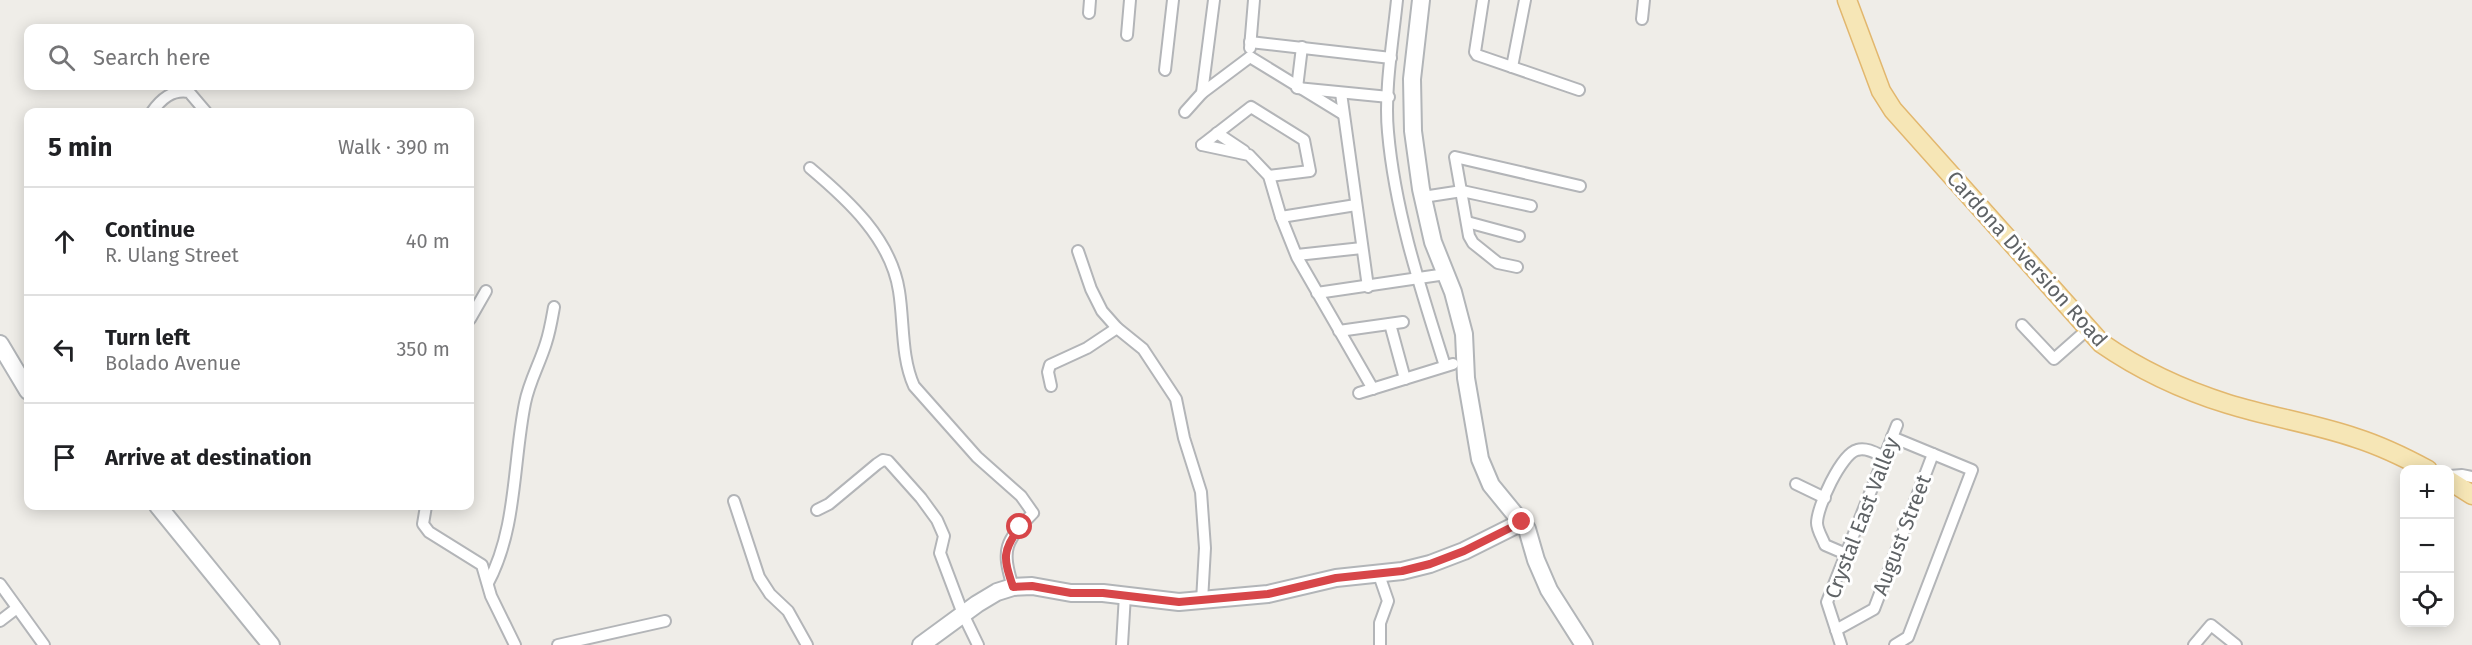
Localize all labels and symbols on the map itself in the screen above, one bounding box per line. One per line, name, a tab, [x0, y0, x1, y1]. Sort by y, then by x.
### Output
street label: Cardona Diversion Road	[1941, 166, 2113, 352]
street label: Crystal East Valley	[1819, 433, 1905, 602]
street label: August Street	[1867, 471, 1937, 599]
route end	[1508, 508, 1534, 534]
route start	[1006, 513, 1032, 539]

